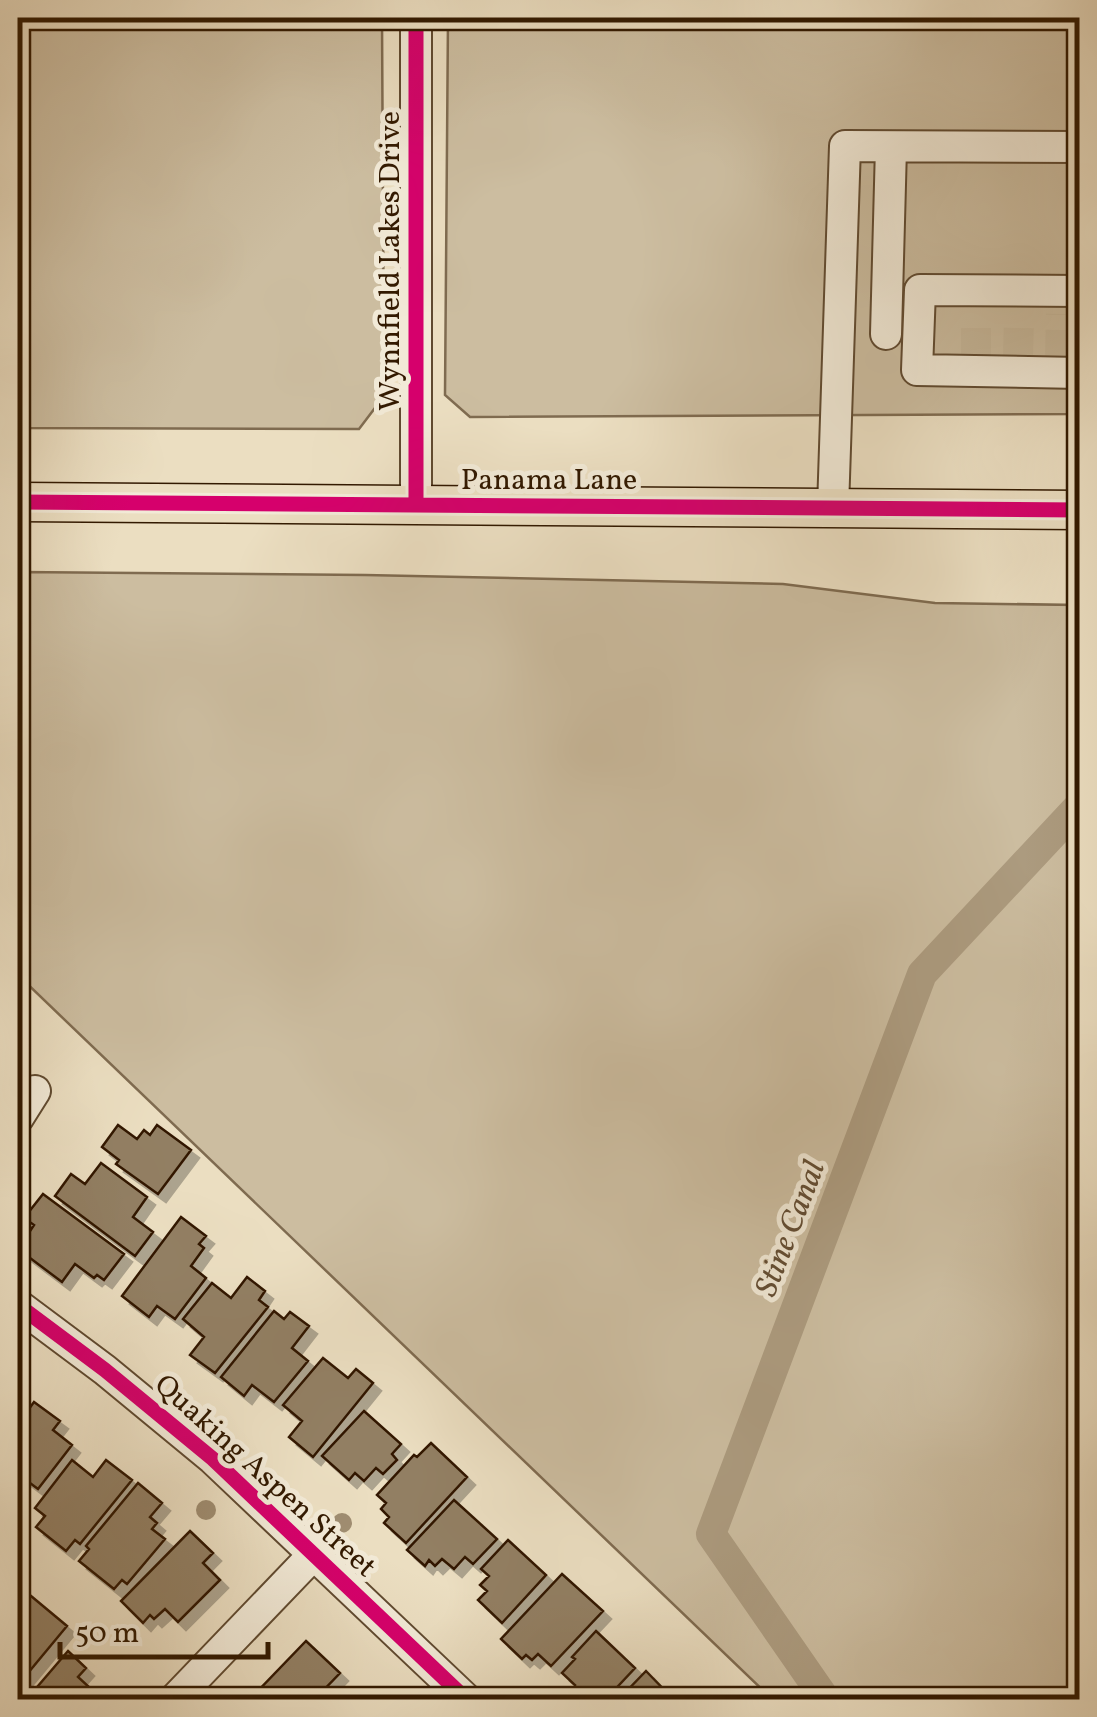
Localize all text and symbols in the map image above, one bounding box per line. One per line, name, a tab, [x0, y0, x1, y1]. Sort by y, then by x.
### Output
street label: Wynnfield Lakes Drive	[370, 111, 412, 411]
street label: Panama Lane	[461, 460, 637, 502]
water label: Stine Canal	[746, 1155, 838, 1303]
street label: Quaking Aspen Street	[144, 1365, 385, 1588]
scale bar	[60, 1597, 268, 1659]
text: 50 m	[75, 1613, 139, 1655]

